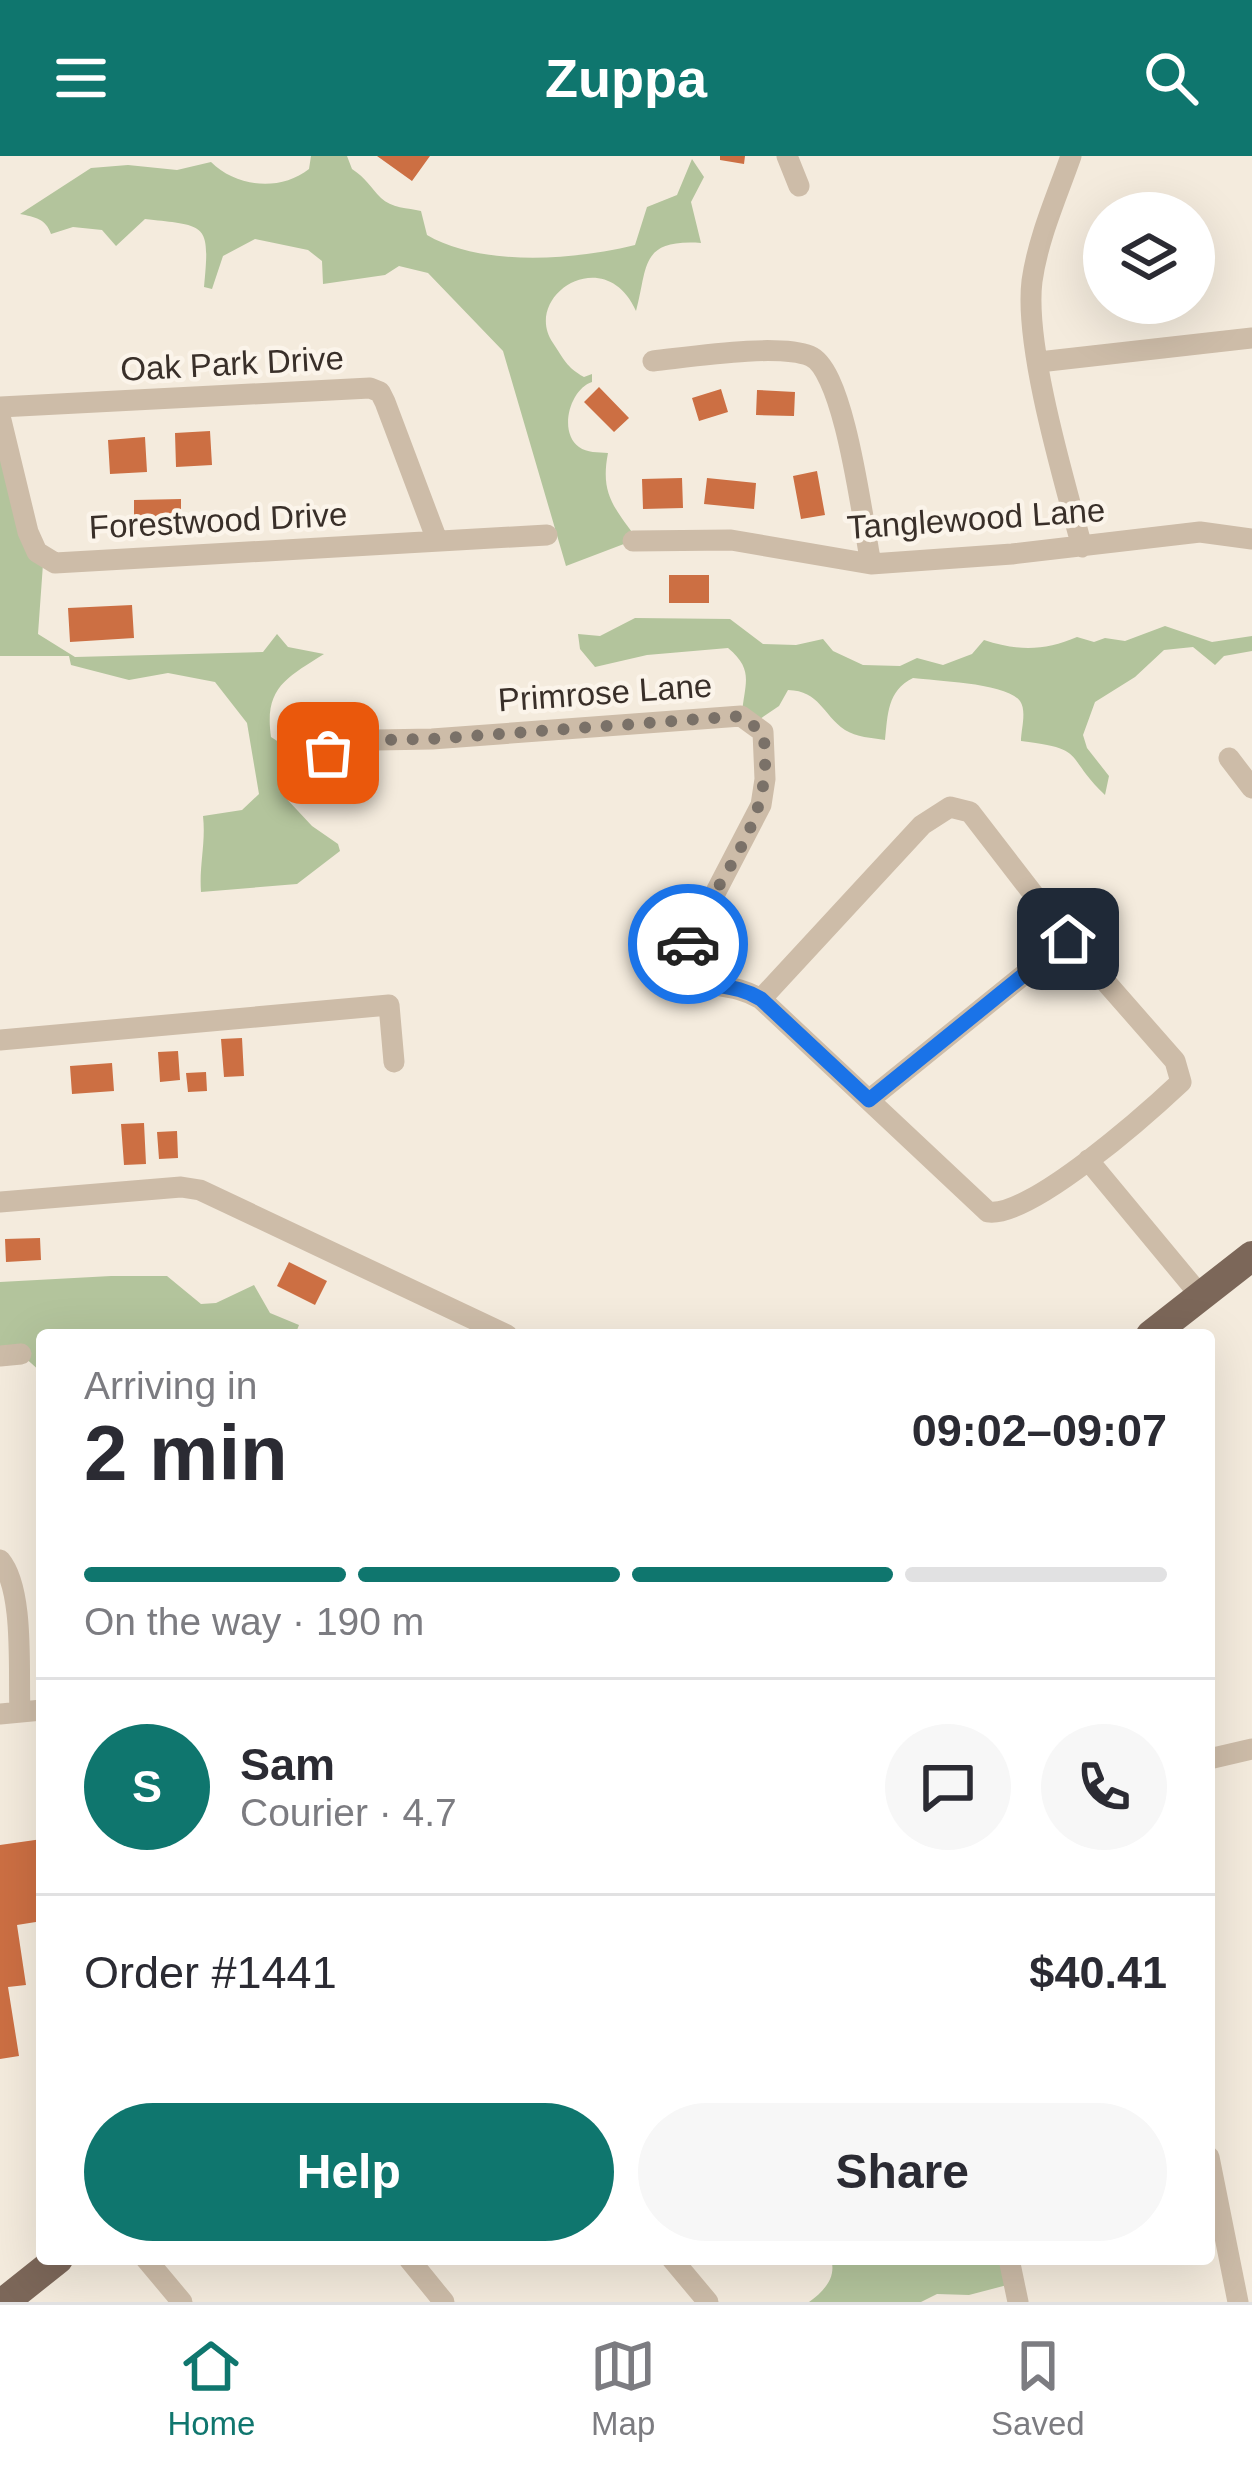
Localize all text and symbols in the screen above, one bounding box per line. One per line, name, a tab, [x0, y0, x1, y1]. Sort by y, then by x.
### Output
icon: menu	[48, 45, 114, 111]
icon: search	[1138, 45, 1204, 111]
text: Zuppa	[545, 48, 707, 108]
map controls	[1083, 192, 1215, 324]
button: layers	[1083, 192, 1215, 324]
street label: Oak Park Drive	[119, 339, 345, 388]
street label: Tanglewood Lane	[846, 491, 1106, 546]
street label: Forestwood Drive	[88, 495, 348, 546]
street label: Primrose Lane	[497, 667, 713, 718]
pin	[277, 702, 379, 804]
icon: bag	[295, 720, 361, 786]
courier	[628, 884, 748, 1004]
pin	[1017, 888, 1119, 990]
icon: home	[1035, 906, 1101, 972]
icon: car	[655, 911, 721, 977]
text: Arriving in	[84, 1364, 257, 1407]
text: 09:02–09:07	[912, 1405, 1167, 1456]
text: 2 min	[84, 1409, 288, 1497]
text: On the way · 190 m	[84, 1600, 424, 1643]
button: chat	[885, 1724, 1011, 1850]
button: phone	[1041, 1724, 1167, 1850]
text: Sam	[240, 1739, 335, 1790]
text: S	[132, 1761, 162, 1812]
text: Courier · 4.7	[240, 1791, 457, 1834]
text: Order #1441	[84, 1947, 337, 1998]
text: $40.41	[1029, 1947, 1167, 1998]
button: Help	[84, 2103, 614, 2241]
button: Share	[638, 2103, 1167, 2241]
tab: Home	[167, 2333, 255, 2443]
tab: Map	[590, 2333, 656, 2443]
tab: Saved	[991, 2333, 1085, 2443]

